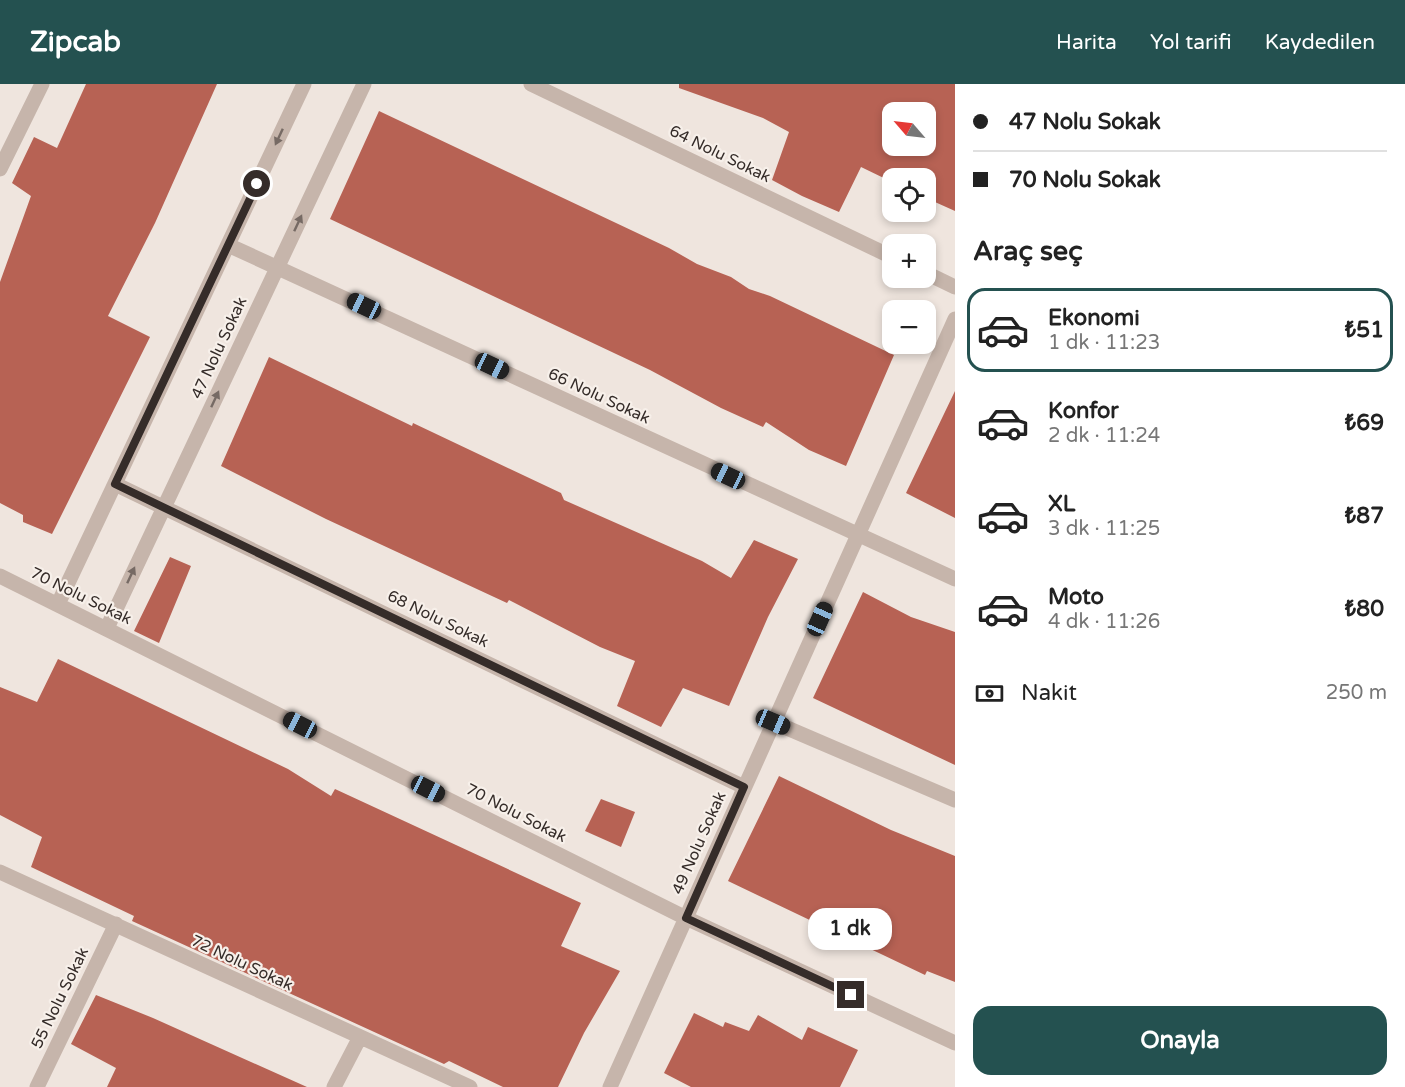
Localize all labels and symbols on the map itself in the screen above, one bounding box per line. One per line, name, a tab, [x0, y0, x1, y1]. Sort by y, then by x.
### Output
north arrow	[882, 102, 936, 156]
street label: 64 Nolu Sokak	[666, 121, 774, 187]
one-way arrow	[275, 128, 284, 145]
route start	[243, 170, 270, 197]
one-way arrow	[294, 214, 303, 231]
car	[344, 290, 384, 322]
street label: 47 Nolu Sokak	[187, 294, 251, 402]
car	[472, 350, 512, 382]
street label: 66 Nolu Sokak	[545, 364, 653, 428]
one-way arrow	[210, 390, 219, 407]
car	[708, 460, 748, 492]
street label: 70 Nolu Sokak	[27, 563, 135, 629]
one-way arrow	[127, 567, 136, 584]
street label: 68 Nolu Sokak	[384, 586, 492, 652]
car	[804, 599, 836, 639]
car	[753, 707, 793, 737]
car	[280, 709, 320, 741]
car	[408, 773, 448, 805]
street label: 70 Nolu Sokak	[462, 779, 570, 847]
street label: 49 Nolu Sokak	[667, 788, 731, 897]
callout: 1 dk	[809, 908, 893, 950]
street label: 72 Nolu Sokak	[188, 931, 296, 995]
street label: 55 Nolu Sokak	[27, 944, 93, 1052]
route end	[837, 981, 864, 1008]

